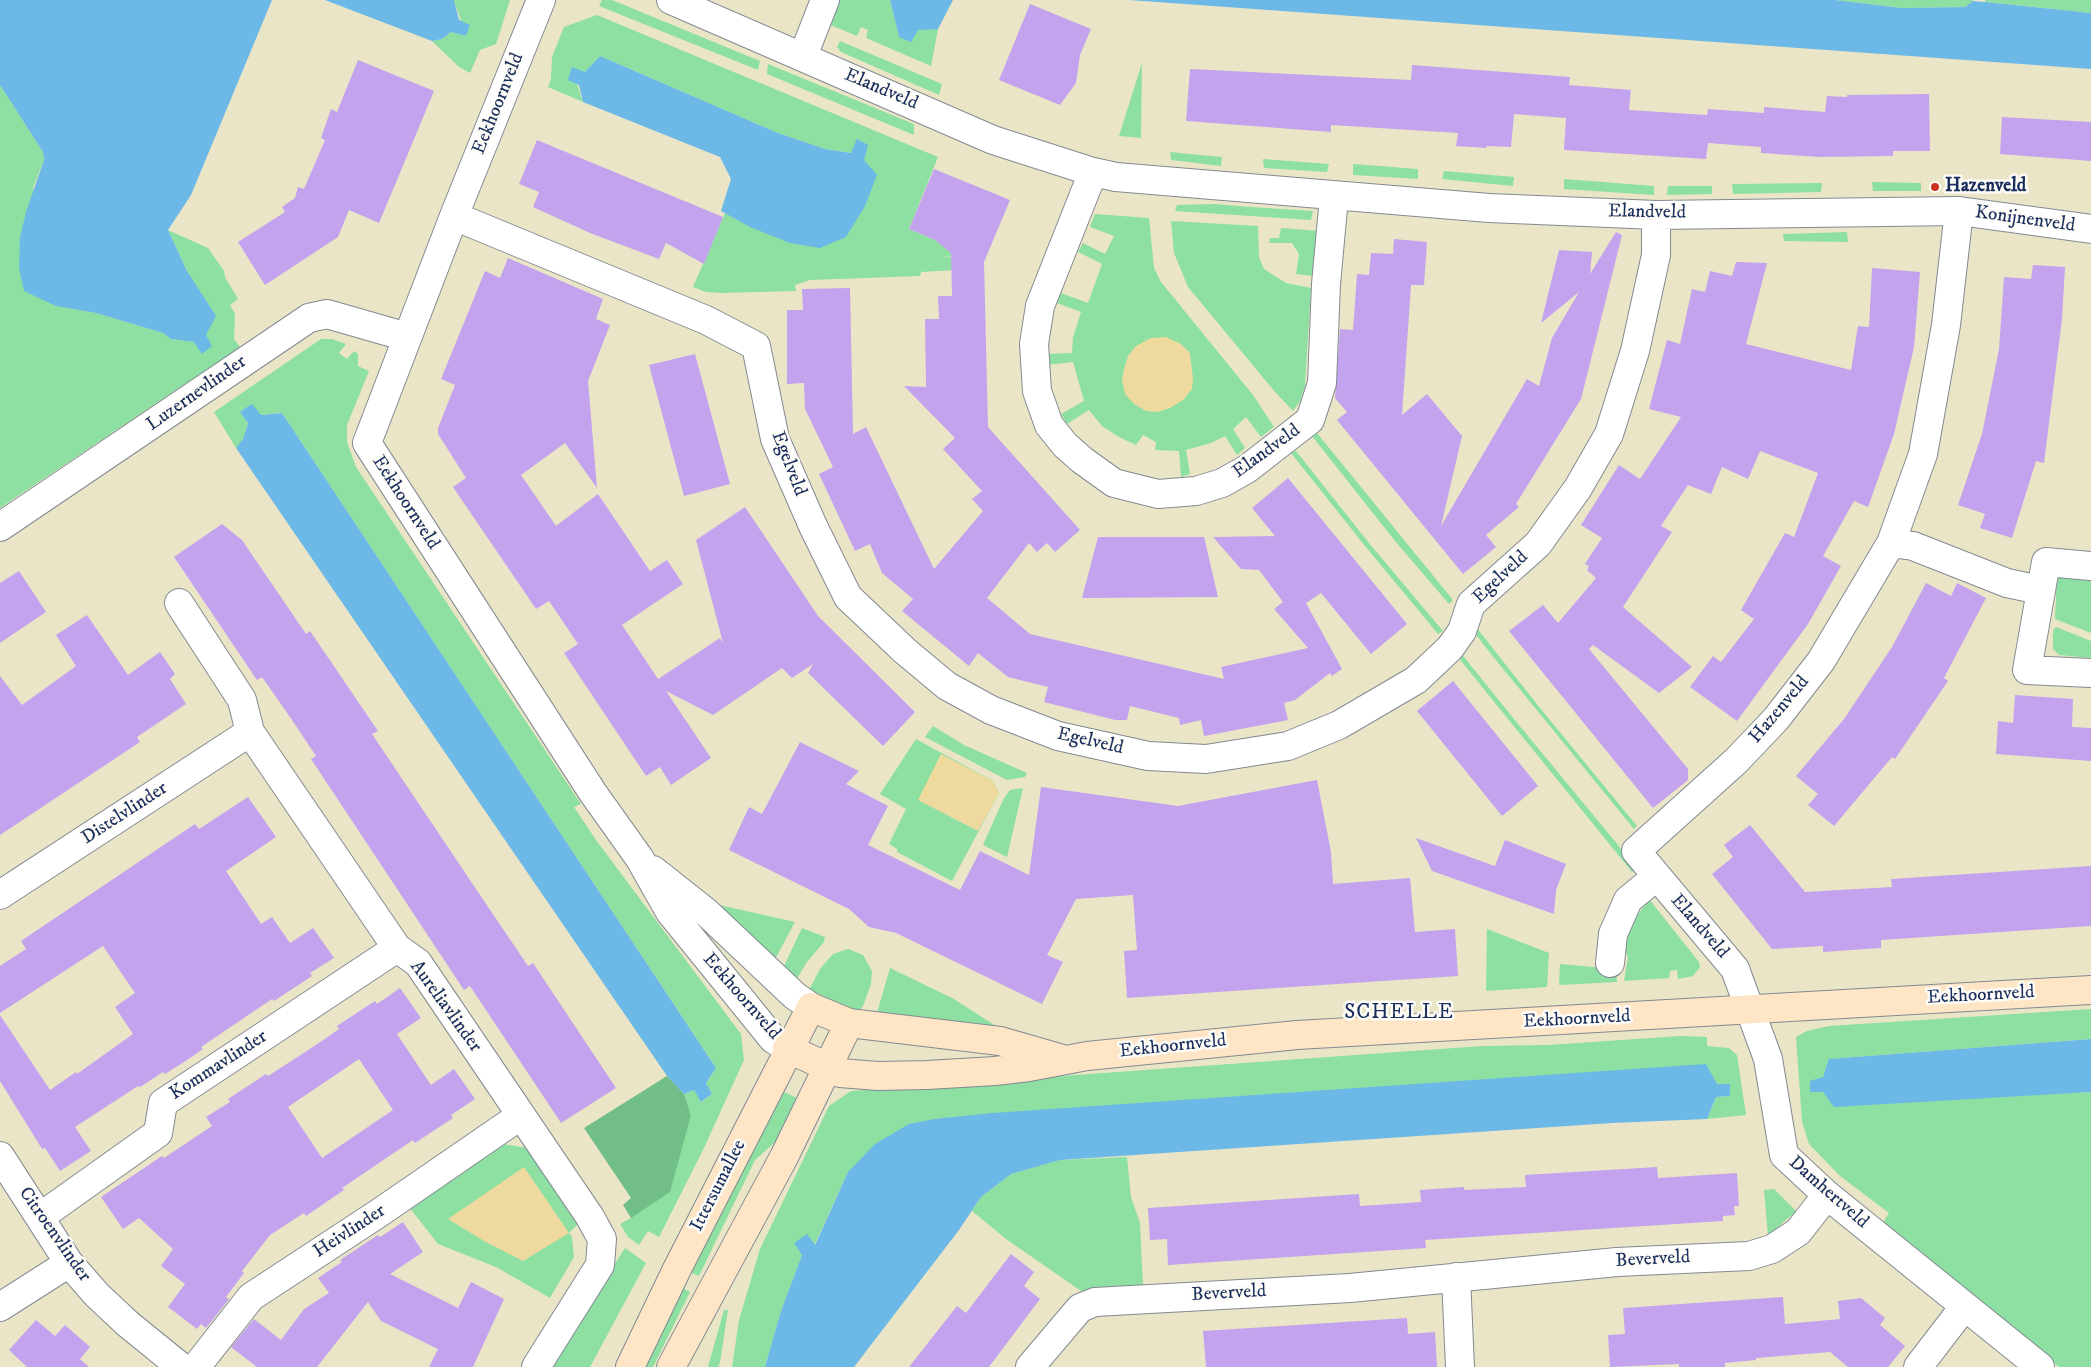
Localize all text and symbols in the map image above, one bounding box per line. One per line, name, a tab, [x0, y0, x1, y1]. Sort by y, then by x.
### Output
street label: Eekhoornveld	[468, 50, 530, 158]
street label: Elandveld	[841, 64, 921, 116]
place label: Hazenveld	[1945, 176, 2026, 198]
marker: Hazenveld	[1929, 181, 1941, 193]
street label: Elandveld	[1608, 201, 1686, 225]
street label: Konijnenveld	[1974, 202, 2076, 238]
street label: Luzernevlinder	[143, 351, 251, 437]
street label: Elandveld	[1229, 420, 1305, 484]
street label: Egelveld	[765, 428, 811, 500]
street label: Eekhoornveld	[366, 452, 444, 554]
street label: Egelveld	[1469, 547, 1533, 609]
street label: Hazenveld	[1745, 672, 1815, 748]
street label: Egelveld	[1055, 723, 1125, 761]
street label: Distelvlinder	[78, 778, 172, 850]
street label: Elandveld	[1665, 890, 1733, 964]
street label: Eekhoornveld	[697, 949, 785, 1045]
street label: Aureliavlinder	[404, 957, 486, 1057]
street label: Eekhoornveld	[1927, 982, 2035, 1010]
district label: SCHELLE	[1343, 1001, 1455, 1027]
street label: Eekhoornveld	[1523, 1006, 1631, 1034]
street label: Kommavlinder	[166, 1026, 272, 1106]
street label: Eekhoornveld	[1118, 1030, 1228, 1064]
street label: Ittersumallee	[686, 1136, 752, 1236]
street label: Damhertveld	[1783, 1152, 1873, 1234]
street label: Citroenvlinder	[13, 1183, 95, 1287]
street label: Heivlinder	[310, 1200, 390, 1264]
street label: Beverveld	[1615, 1247, 1691, 1273]
street label: Beverveld	[1191, 1281, 1267, 1307]

